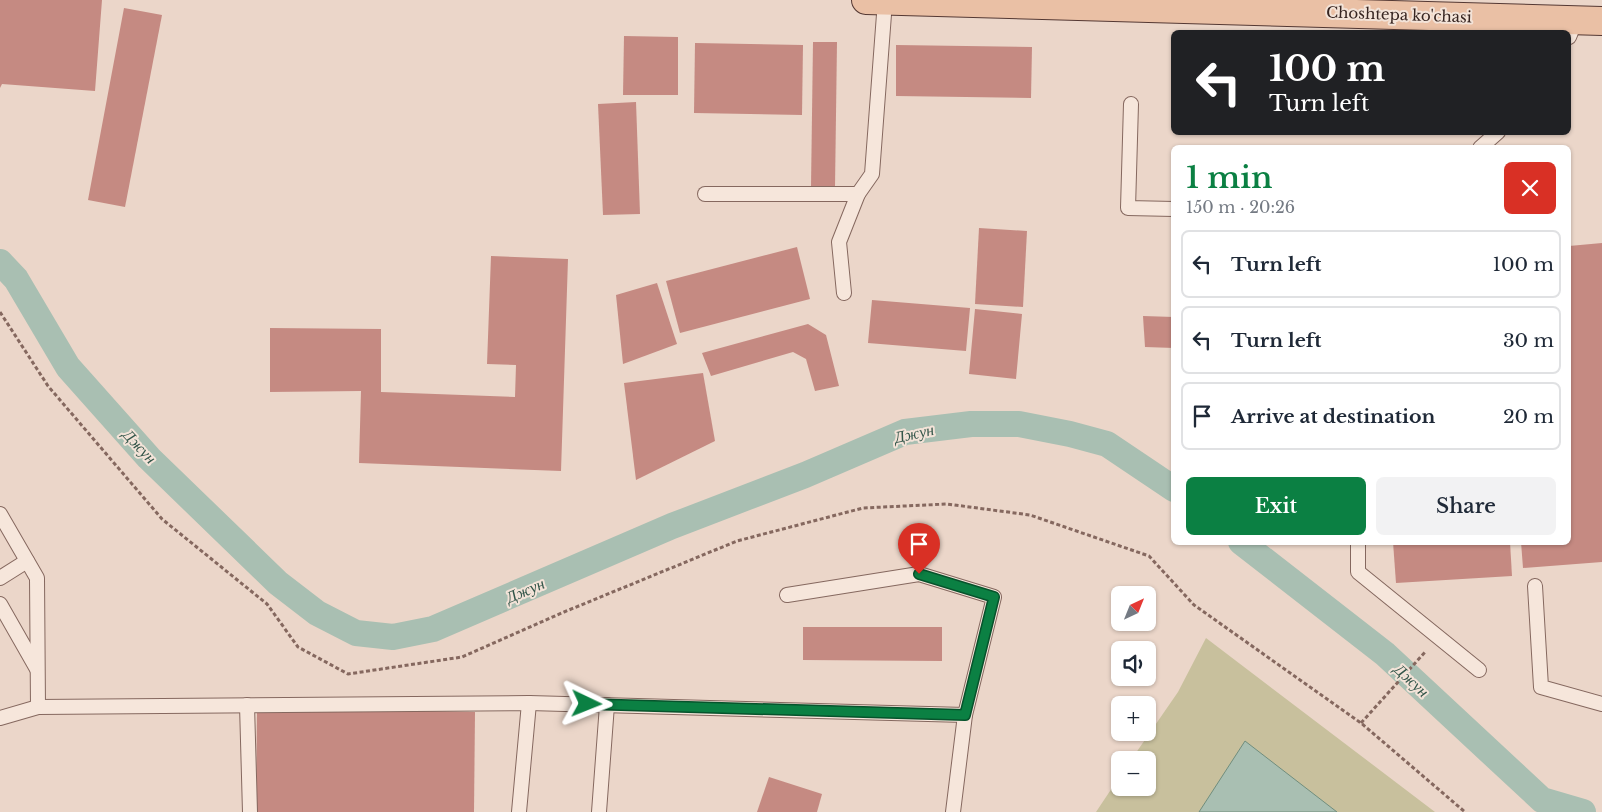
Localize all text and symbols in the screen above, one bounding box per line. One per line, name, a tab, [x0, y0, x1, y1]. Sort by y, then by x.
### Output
street label: Choshtepa ko'chasi	[1326, 2, 1472, 27]
text: 100 m	[1269, 47, 1385, 90]
icon: left	[1186, 50, 1251, 115]
text: Turn left	[1269, 90, 1369, 117]
text: 1 min	[1186, 159, 1272, 196]
button: close	[1504, 162, 1556, 214]
text: 150 m · 20:26	[1186, 197, 1295, 217]
icon: left	[1188, 250, 1216, 278]
text: Turn left	[1231, 253, 1322, 276]
text: 100 m	[1493, 253, 1554, 276]
icon: left	[1188, 326, 1216, 354]
text: Turn left	[1231, 329, 1322, 352]
text: 30 m	[1503, 329, 1554, 352]
icon: arrive	[1188, 402, 1216, 430]
text: Arrive at destination	[1231, 405, 1435, 428]
text: 20 m	[1503, 405, 1554, 428]
water label: Джун	[890, 419, 936, 447]
water label: Джун	[118, 423, 161, 468]
button: Exit	[1186, 477, 1366, 535]
button: Share	[1376, 477, 1556, 535]
pin	[898, 523, 940, 574]
icon: arrive	[905, 530, 933, 558]
water label: Джун	[501, 573, 547, 608]
north arrow	[1111, 586, 1156, 631]
map controls	[1111, 586, 1156, 796]
button: sound	[1111, 641, 1156, 686]
water label: Джун	[1389, 658, 1434, 701]
position arrow	[560, 677, 612, 729]
button: +	[1111, 696, 1156, 741]
button: −	[1111, 751, 1156, 796]

